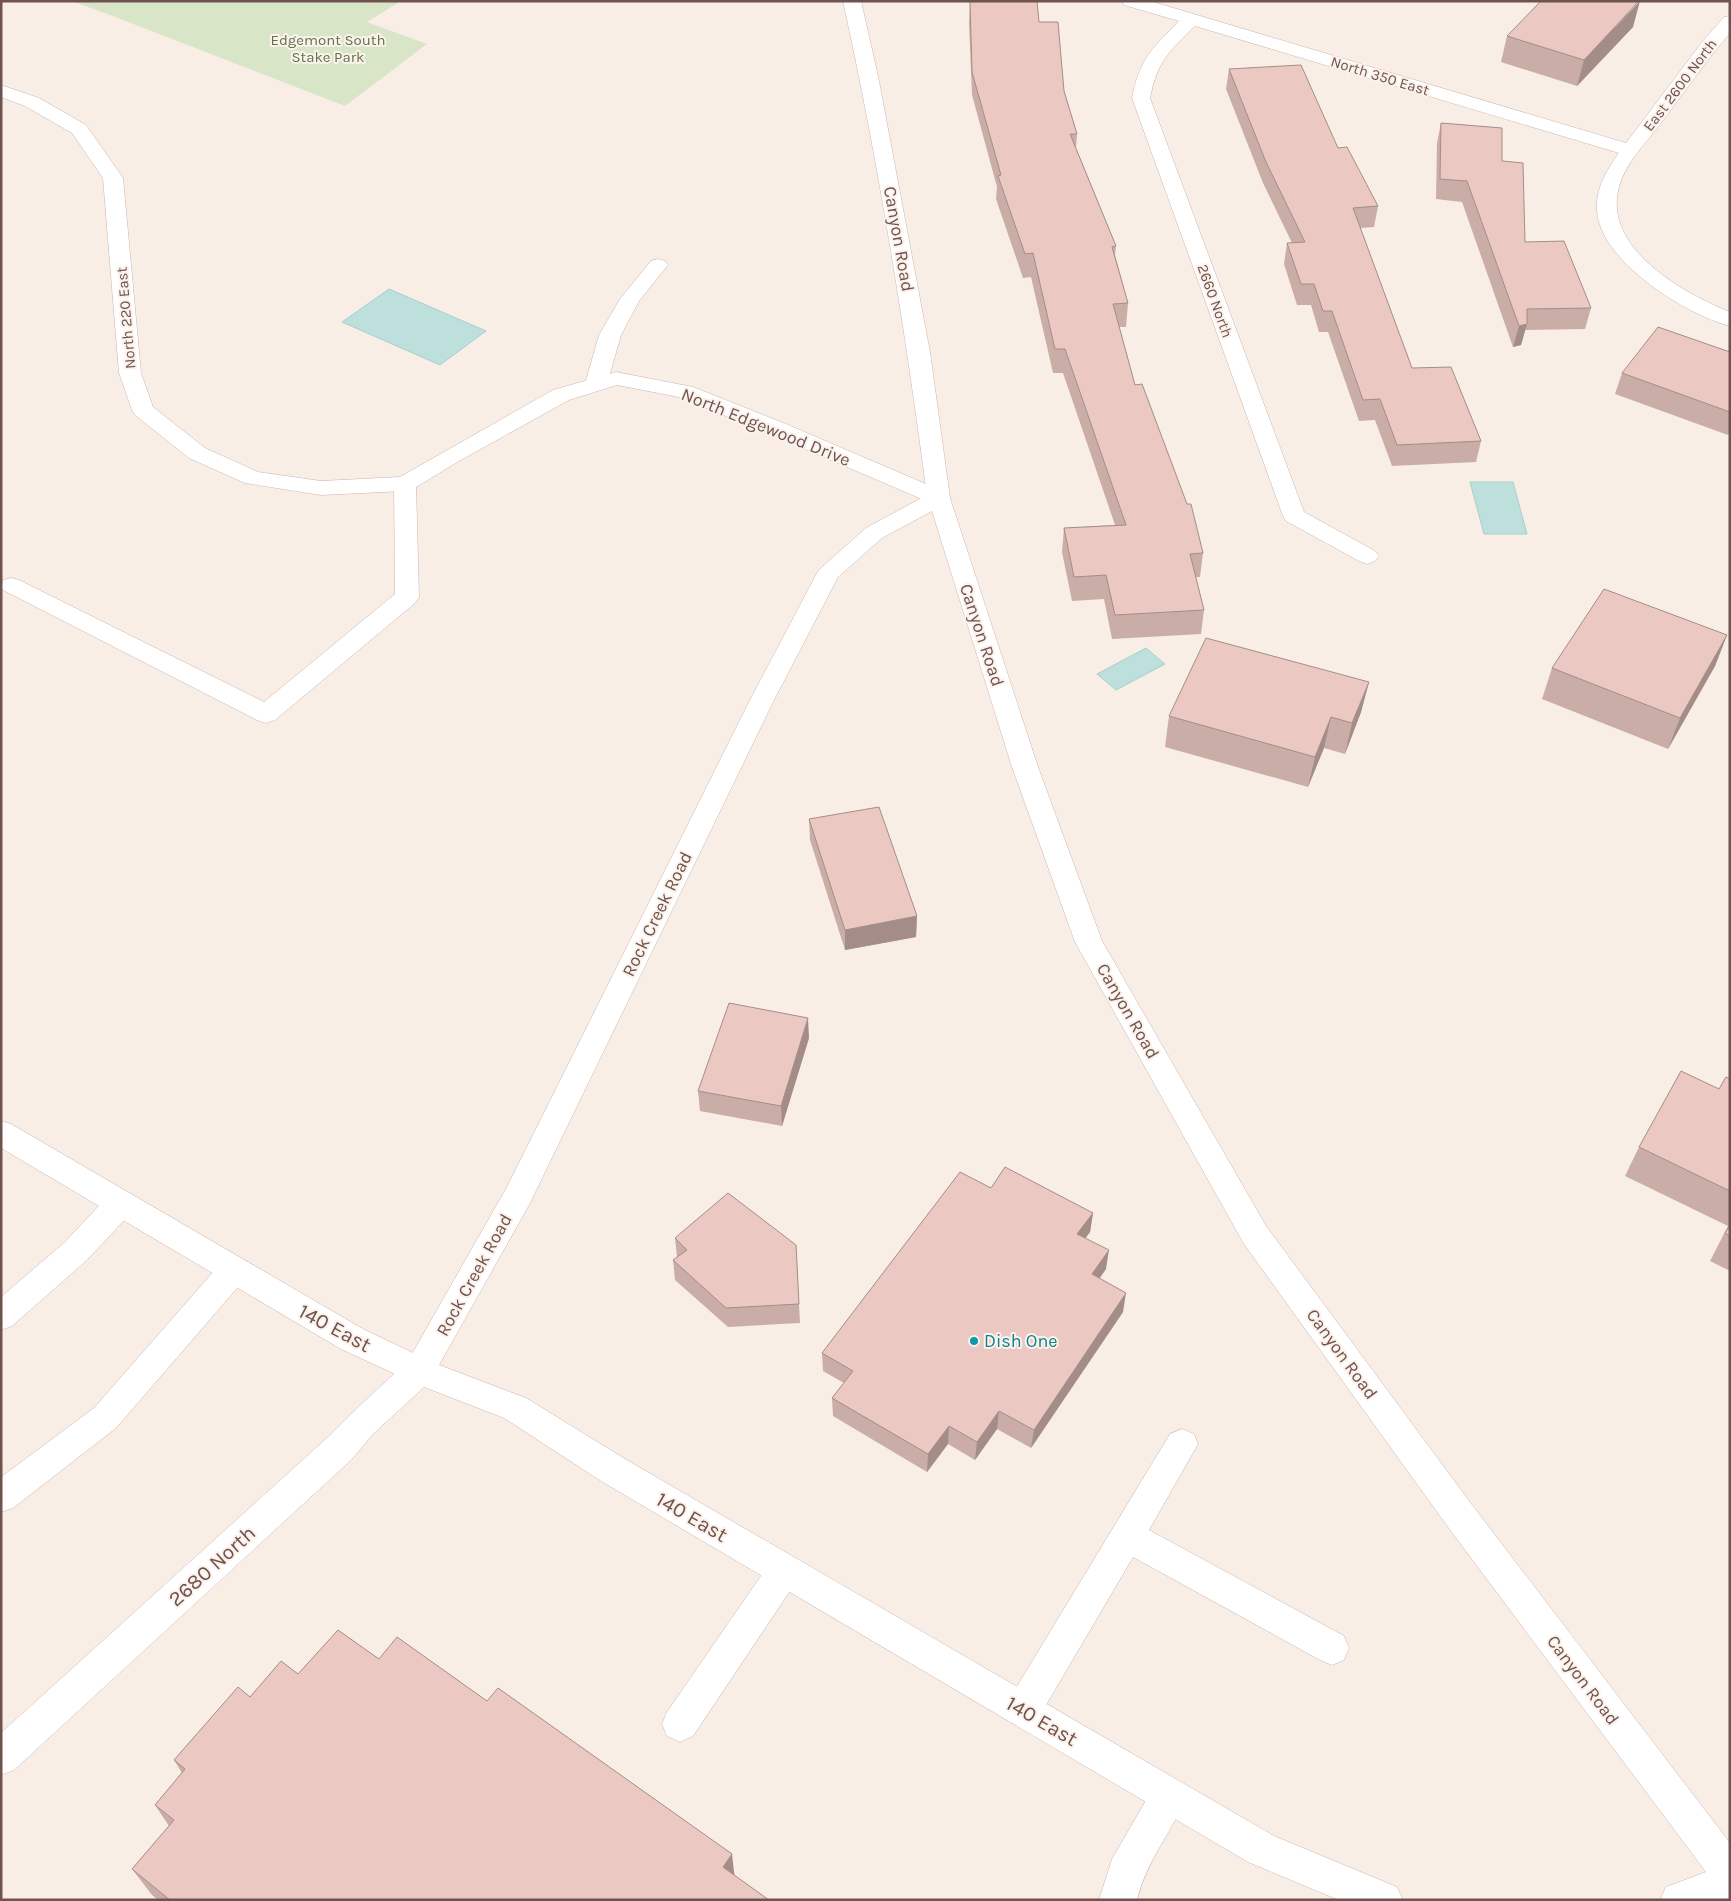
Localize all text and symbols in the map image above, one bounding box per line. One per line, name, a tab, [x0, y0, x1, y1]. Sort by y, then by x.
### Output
park label: Edgemont South Stake Park	[270, 31, 386, 66]
street label: East 2600 North	[1639, 35, 1721, 135]
street label: North 350 East	[1329, 52, 1432, 100]
street label: Canyon Road	[879, 185, 919, 293]
street label: 2660 North	[1193, 262, 1237, 340]
street label: North 220 East	[113, 266, 139, 370]
street label: North Edgewood Drive	[678, 383, 854, 471]
street label: Canyon Road	[955, 581, 1009, 689]
street label: Rock Creek Road	[617, 848, 697, 980]
street label: Canyon Road	[1092, 959, 1164, 1063]
street label: Rock Creek Road	[431, 1210, 517, 1340]
street label: 140 East	[295, 1299, 375, 1357]
street label: Canyon Road	[1302, 1304, 1382, 1404]
place label: Dish One	[984, 1330, 1058, 1352]
marker: Dish One	[968, 1335, 980, 1347]
street label: 140 East	[652, 1487, 732, 1547]
street label: 2680 North	[164, 1521, 260, 1611]
street label: Canyon Road	[1542, 1631, 1624, 1729]
street label: 140 East	[1002, 1691, 1082, 1751]

